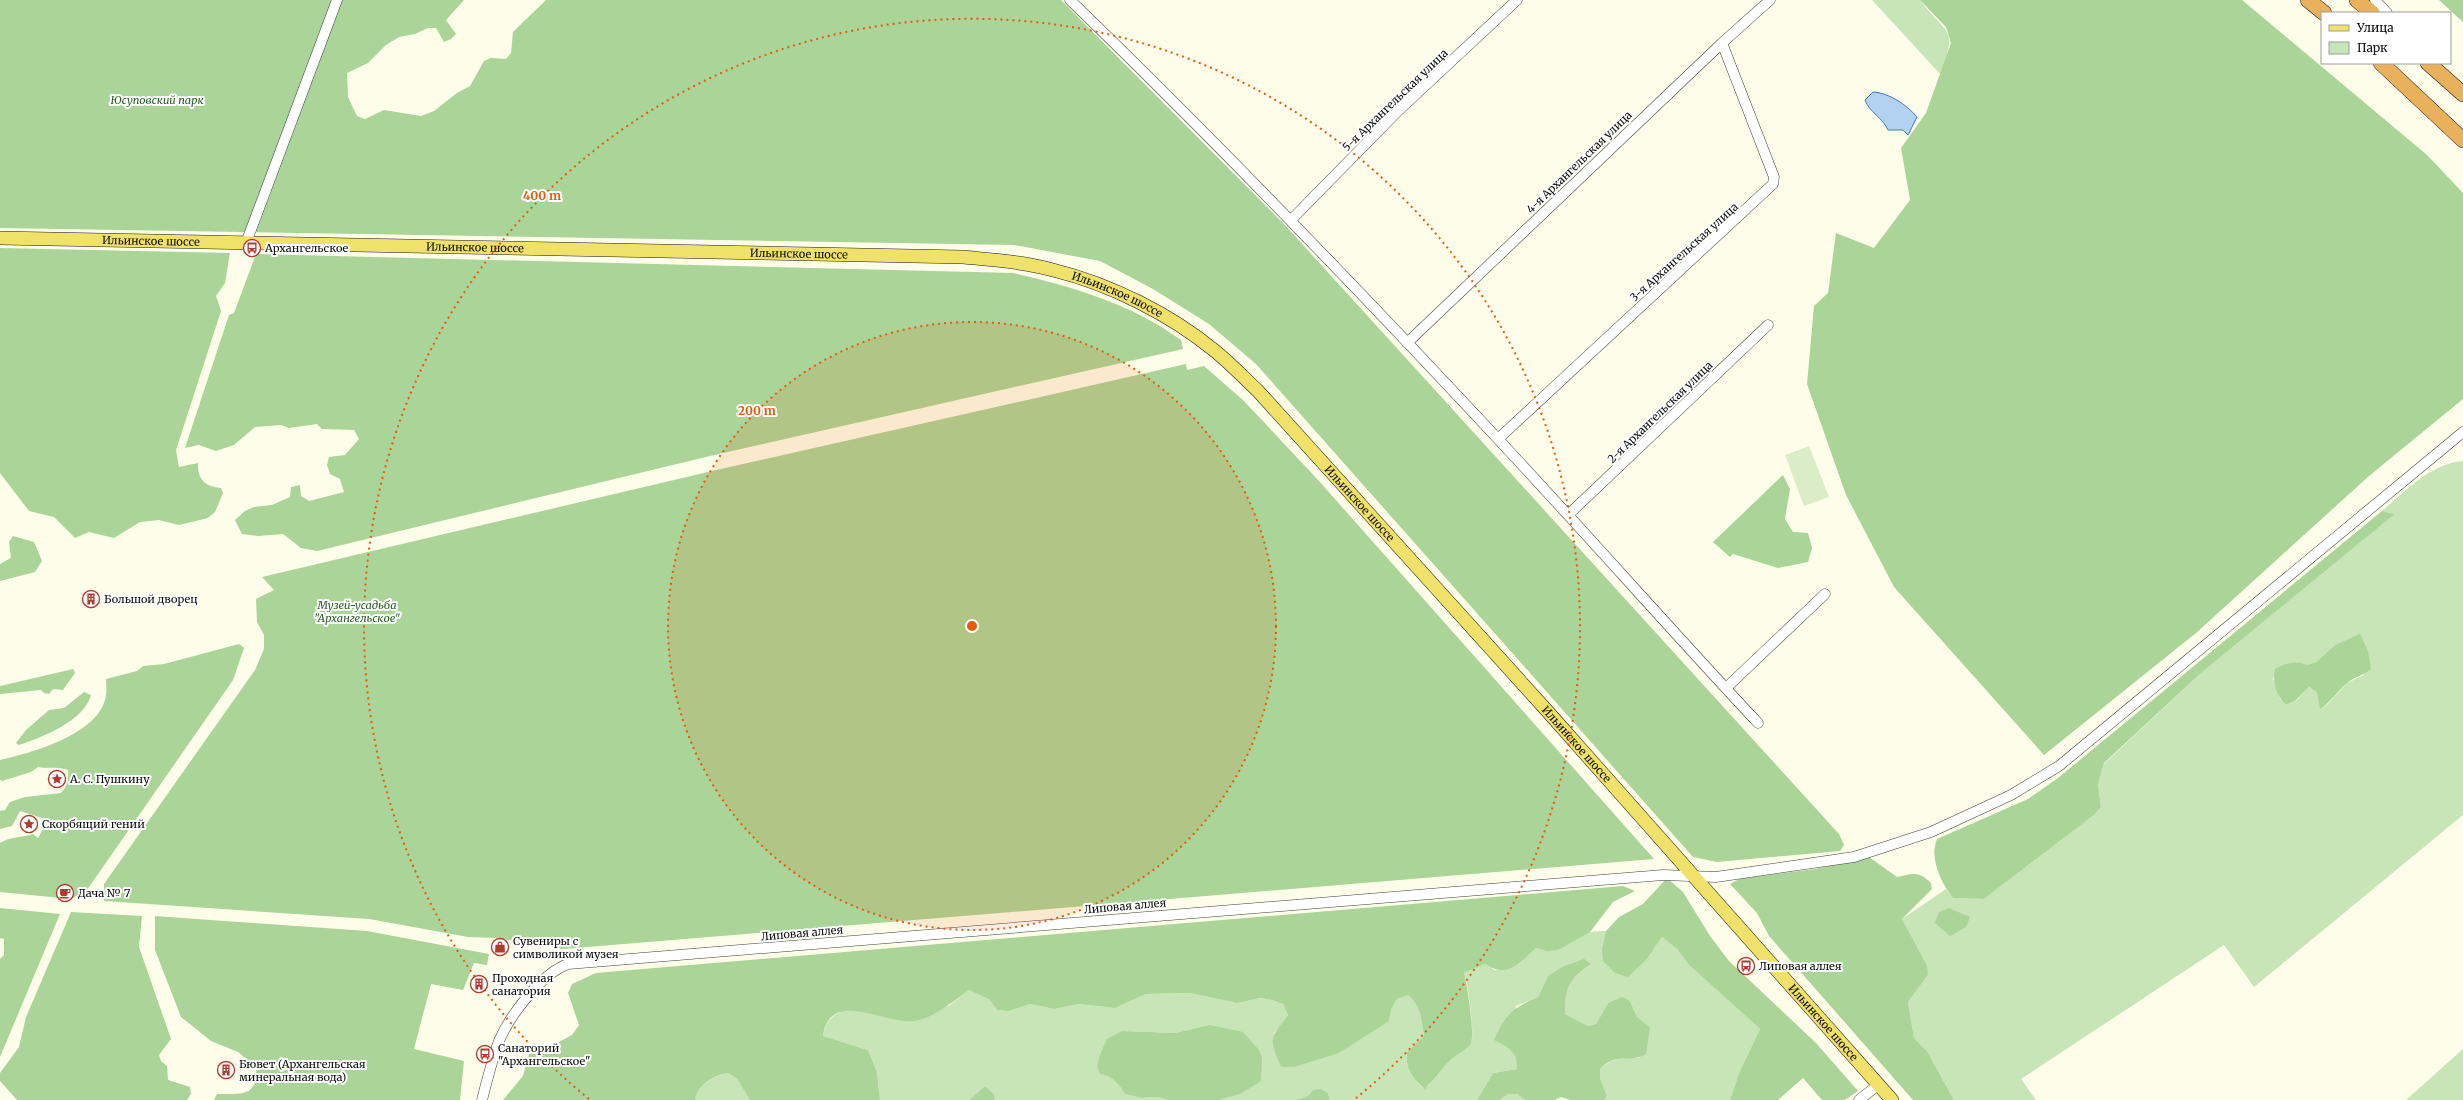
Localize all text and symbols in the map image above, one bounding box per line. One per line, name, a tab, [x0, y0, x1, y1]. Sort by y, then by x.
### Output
legend	[2321, 12, 2451, 64]
text: Улица	[2356, 20, 2394, 35]
text: Парк	[2357, 40, 2388, 55]
street label: 5-я Архангельская улица	[1339, 46, 1451, 154]
park label: Юсуповский парк	[111, 93, 203, 107]
street label: 4-я Архангельская улица	[1523, 108, 1635, 216]
text: 400 m	[523, 188, 561, 203]
street label: 3-я Архангельская улица	[1627, 200, 1741, 304]
street label: Ильинское шоссе	[102, 233, 200, 249]
bus stop icon: Архангельское	[242, 238, 262, 258]
street label: Ильинское шоссе	[426, 239, 524, 255]
place label: Архангельское	[264, 241, 349, 255]
street label: Ильинское шоссе	[750, 246, 848, 262]
street label: Ильинское шоссе	[1070, 269, 1165, 321]
street label: 2-я Архангельская улица	[1605, 358, 1715, 466]
text: 200 m	[738, 403, 776, 418]
street label: Ильинское шоссе	[1322, 462, 1398, 545]
building icon: Большой дворец	[81, 589, 101, 609]
place label: Большой дворец	[104, 592, 198, 606]
park label: Музей-усадьба "Архангельское"	[314, 598, 400, 625]
centre of rings	[965, 619, 979, 633]
street label: Ильинское шоссе	[1539, 703, 1614, 786]
place icon: А. С. Пушкину	[47, 769, 67, 789]
place label: А. С. Пушкину	[69, 772, 150, 786]
place icon: Скорбящий гений	[19, 814, 39, 834]
place label: Скорбящий гений	[42, 817, 145, 831]
cafe icon: Дача № 7	[55, 883, 75, 903]
place label: Дача № 7	[78, 886, 130, 900]
street label: Липовая аллея	[1083, 895, 1167, 917]
street label: Липовая аллея	[760, 922, 844, 944]
place label: Сувениры с символикой музея	[513, 934, 619, 961]
shop icon: Сувениры с символикой музея	[490, 937, 510, 957]
bus stop icon: Липовая аллея	[1736, 956, 1756, 976]
place label: Липовая аллея	[1759, 959, 1842, 973]
place label: Проходная санатория	[492, 971, 554, 998]
building icon: Проходная санатория	[469, 974, 489, 994]
street label: Ильинское шоссе	[1786, 981, 1861, 1064]
place label: Санаторий "Архангельское"	[498, 1041, 590, 1068]
bus stop icon: Санаторий "Архангельское"	[475, 1044, 495, 1064]
place label: Бювет (Архангельская минеральная вода)	[239, 1057, 366, 1084]
building icon: Бювет (Архангельская минеральная вода)	[216, 1060, 236, 1080]

